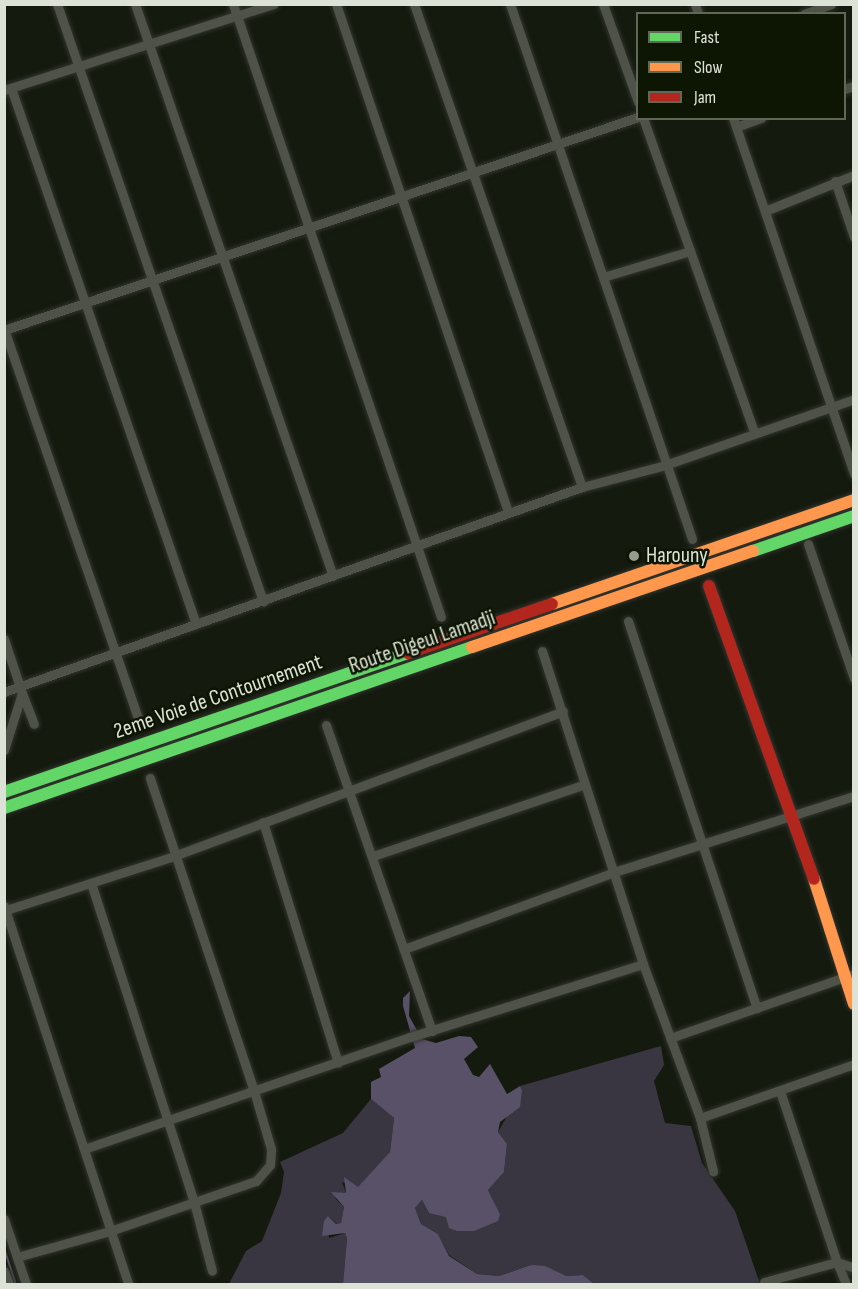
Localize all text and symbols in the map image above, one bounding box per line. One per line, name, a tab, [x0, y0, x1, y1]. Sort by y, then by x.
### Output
legend	[636, 12, 846, 120]
text: Fast	[694, 27, 719, 48]
text: Slow	[694, 57, 723, 78]
text: Jam	[694, 87, 716, 108]
place label: Harouny	[646, 543, 708, 569]
marker: Harouny	[627, 549, 641, 563]
street label: Route Digeul Lamadji	[345, 605, 499, 679]
street label: 2eme Voie de Contournement	[110, 649, 326, 745]

